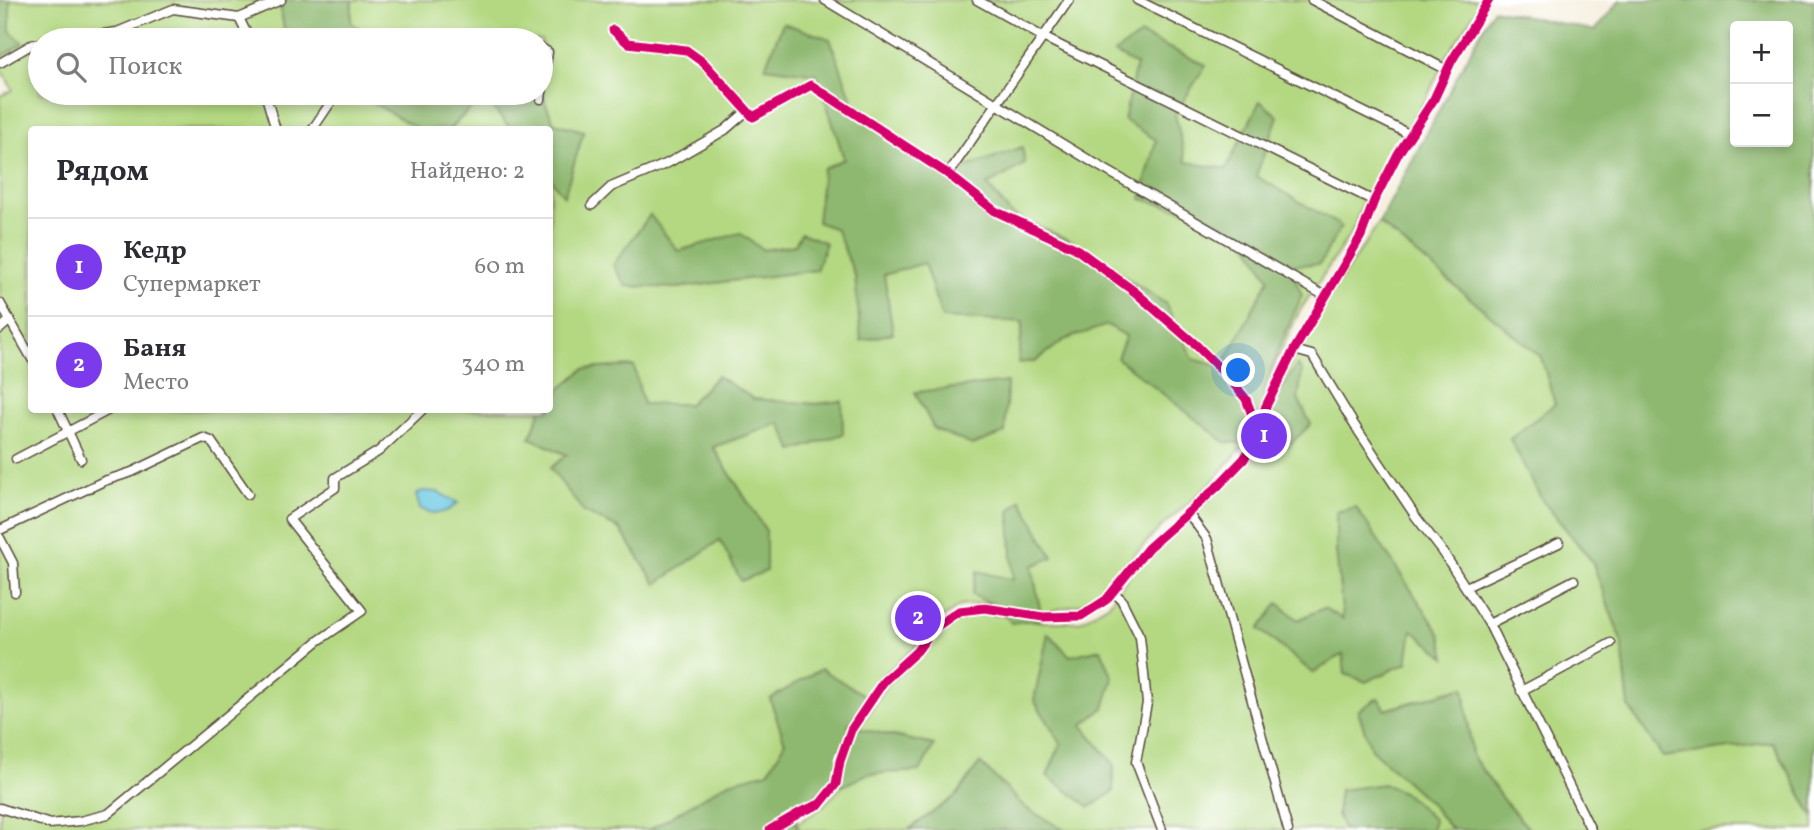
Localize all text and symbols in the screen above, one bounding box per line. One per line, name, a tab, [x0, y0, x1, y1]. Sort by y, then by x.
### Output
map controls	[1730, 21, 1793, 147]
button: +	[1730, 21, 1793, 84]
search box	[28, 28, 553, 105]
icon: search	[52, 48, 90, 86]
text: Поиск	[108, 49, 182, 85]
button: −	[1730, 84, 1793, 147]
text: Рядом	[56, 151, 149, 193]
text: Найдено: 2	[410, 156, 525, 188]
text: Кедр	[123, 233, 187, 269]
text: 1	[74, 251, 84, 283]
text: 60 m	[475, 251, 525, 283]
text: Супермаркет	[123, 269, 261, 301]
text: Баня	[123, 331, 186, 367]
text: 2	[73, 349, 85, 381]
text: 340 m	[461, 349, 525, 381]
your location	[1221, 353, 1255, 387]
text: Место	[123, 367, 189, 399]
pin: 1	[1241, 410, 1287, 462]
pin: 2	[895, 592, 941, 644]

